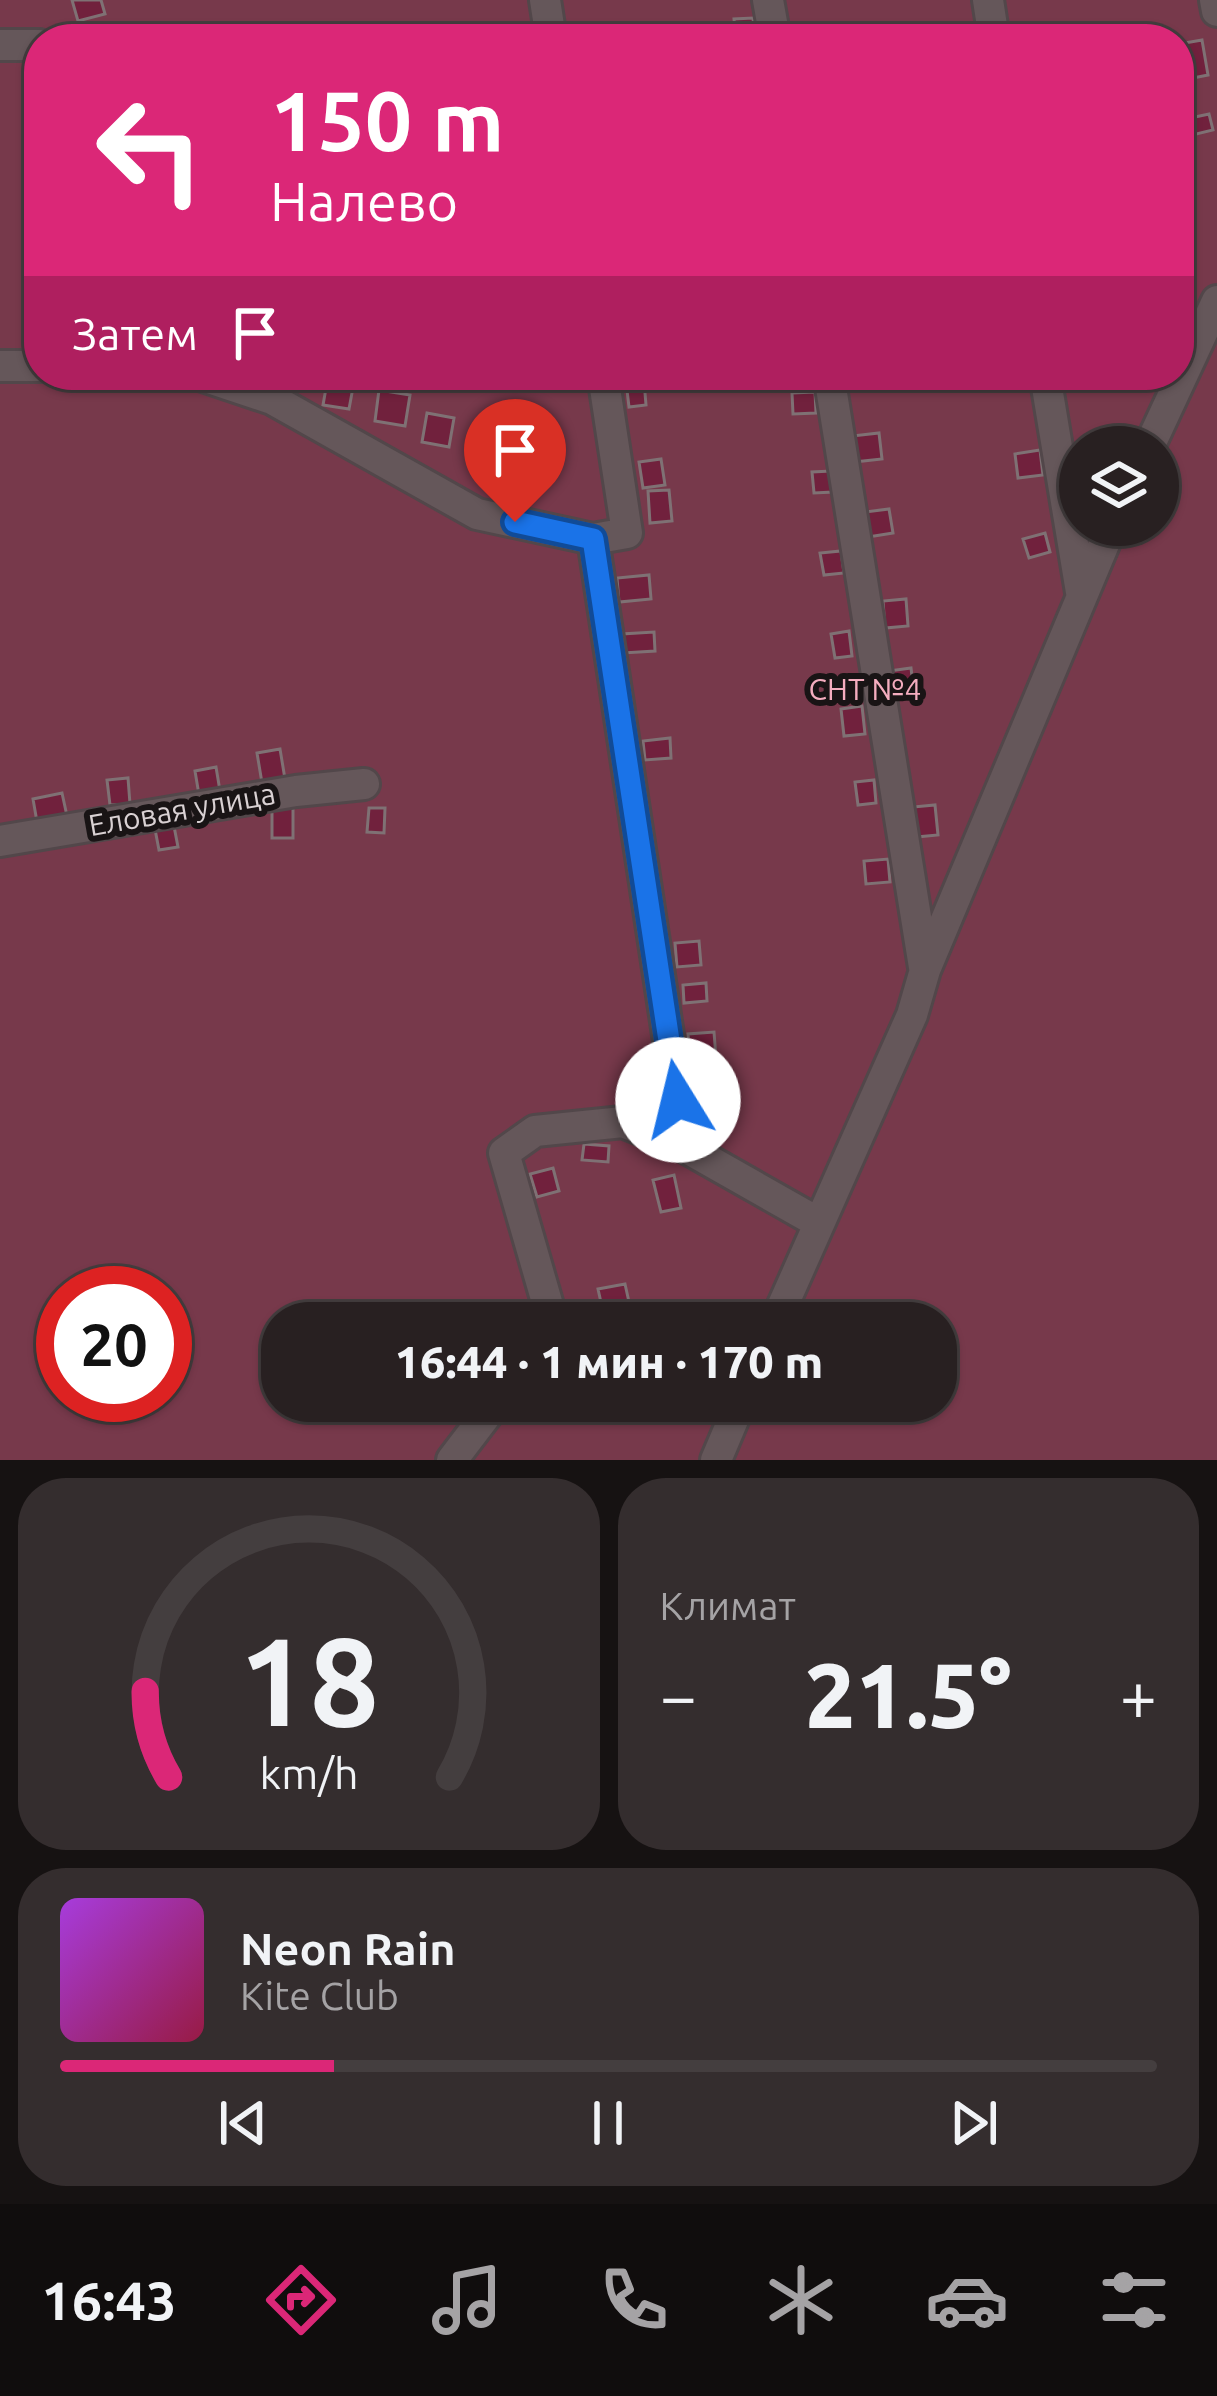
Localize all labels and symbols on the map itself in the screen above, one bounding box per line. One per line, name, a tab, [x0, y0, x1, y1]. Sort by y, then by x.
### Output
pin	[464, 399, 566, 522]
park label: СНТ №4	[809, 672, 921, 706]
street label: Еловая улица	[86, 776, 278, 842]
position arrow	[615, 1037, 741, 1163]
speed limit sign: 20	[36, 1266, 192, 1422]

